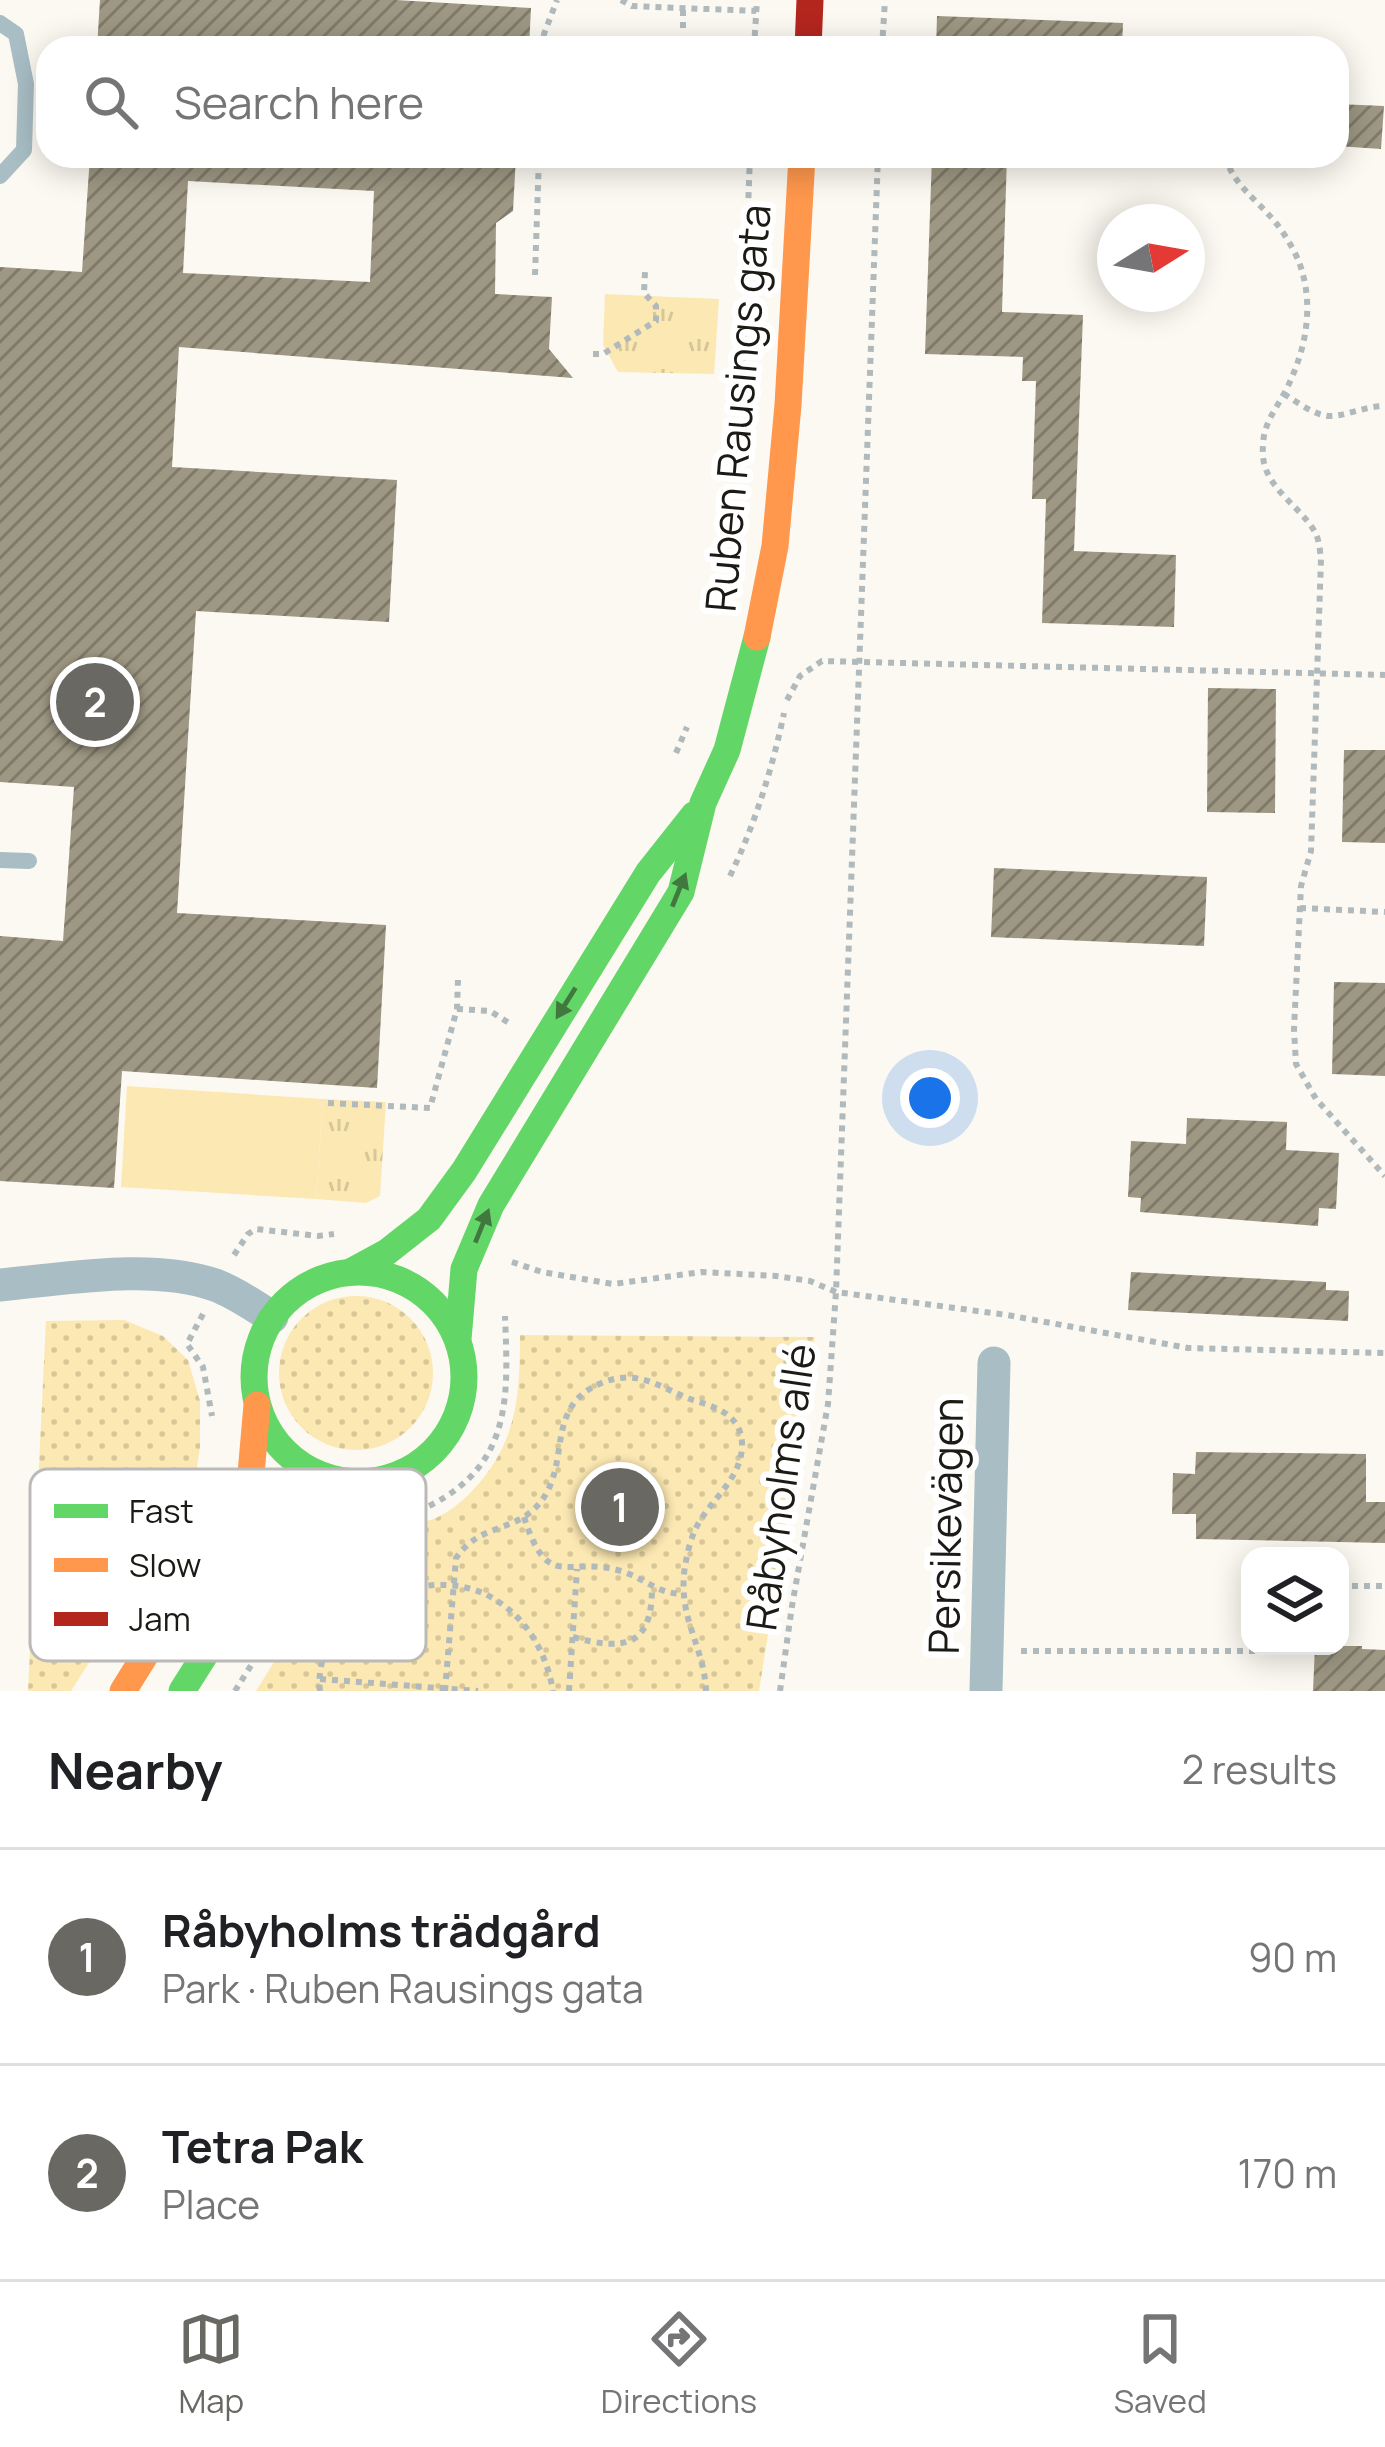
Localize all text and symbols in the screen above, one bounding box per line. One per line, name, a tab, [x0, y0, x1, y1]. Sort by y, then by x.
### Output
search box	[36, 36, 1349, 168]
icon: search	[78, 69, 144, 135]
text: Search here	[174, 71, 424, 133]
street label: Ruben Rausings gata	[690, 202, 784, 614]
north arrow	[1097, 204, 1205, 312]
pin: 2	[56, 657, 134, 747]
one-way arrow	[670, 872, 689, 908]
one-way arrow	[556, 986, 577, 1020]
your location	[900, 1068, 960, 1128]
one-way arrow	[473, 1208, 492, 1244]
street label: Råbyholms allé	[731, 1340, 829, 1634]
street label: Persikevägen	[914, 1397, 976, 1655]
pin: 1	[581, 1462, 659, 1552]
legend	[30, 1469, 426, 1661]
text: Fast	[129, 1488, 194, 1533]
text: Slow	[129, 1542, 201, 1587]
map controls	[1241, 1547, 1349, 1655]
button: layers	[1241, 1547, 1349, 1655]
text: Jam	[129, 1596, 191, 1641]
text: Nearby	[48, 1735, 223, 1804]
text: 2 results	[1182, 1742, 1337, 1796]
text: Råbyholms trädgård	[162, 1899, 601, 1961]
text: 1	[78, 1930, 96, 1984]
text: 90 m	[1248, 1930, 1337, 1984]
text: Park · Ruben Rausings gata	[162, 1961, 644, 2015]
text: Tetra Pak	[162, 2115, 363, 2177]
text: 2	[75, 2146, 99, 2200]
text: 170 m	[1238, 2146, 1337, 2200]
text: Place	[162, 2177, 260, 2231]
tab: Map	[178, 2306, 244, 2423]
tab: Directions	[601, 2306, 757, 2423]
tab: Saved	[1114, 2306, 1207, 2423]

